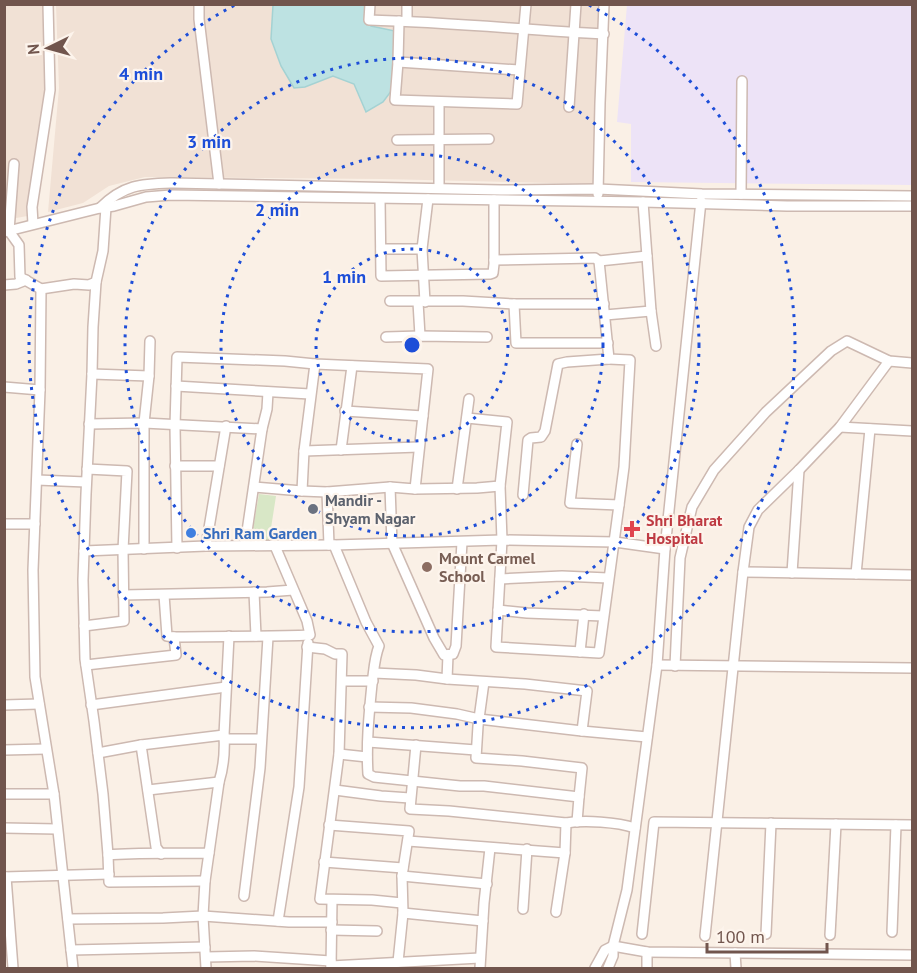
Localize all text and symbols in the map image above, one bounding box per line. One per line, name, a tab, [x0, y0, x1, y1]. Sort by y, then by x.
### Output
north arrow	[18, 18, 78, 78]
text: N	[23, 43, 43, 55]
text: 4 min	[119, 62, 163, 85]
text: 3 min	[187, 130, 231, 153]
text: 2 min	[255, 198, 299, 221]
text: 1 min	[322, 265, 366, 288]
centre of rings	[402, 335, 422, 355]
place label: Mandir - Shyam Nagar	[325, 490, 416, 528]
marker: Mandir - Shyam Nagar	[306, 502, 320, 516]
place label: Shri Bharat Hospital	[646, 510, 723, 548]
marker: Shri Bharat Hospital	[623, 520, 641, 538]
place label: Shri Ram Garden	[203, 523, 317, 543]
marker: Shri Ram Garden	[184, 526, 198, 540]
place label: Mount Carmel School	[439, 548, 535, 586]
marker: Mount Carmel School	[420, 560, 434, 574]
scale bar	[707, 916, 827, 954]
text: 100 m	[716, 925, 765, 948]

